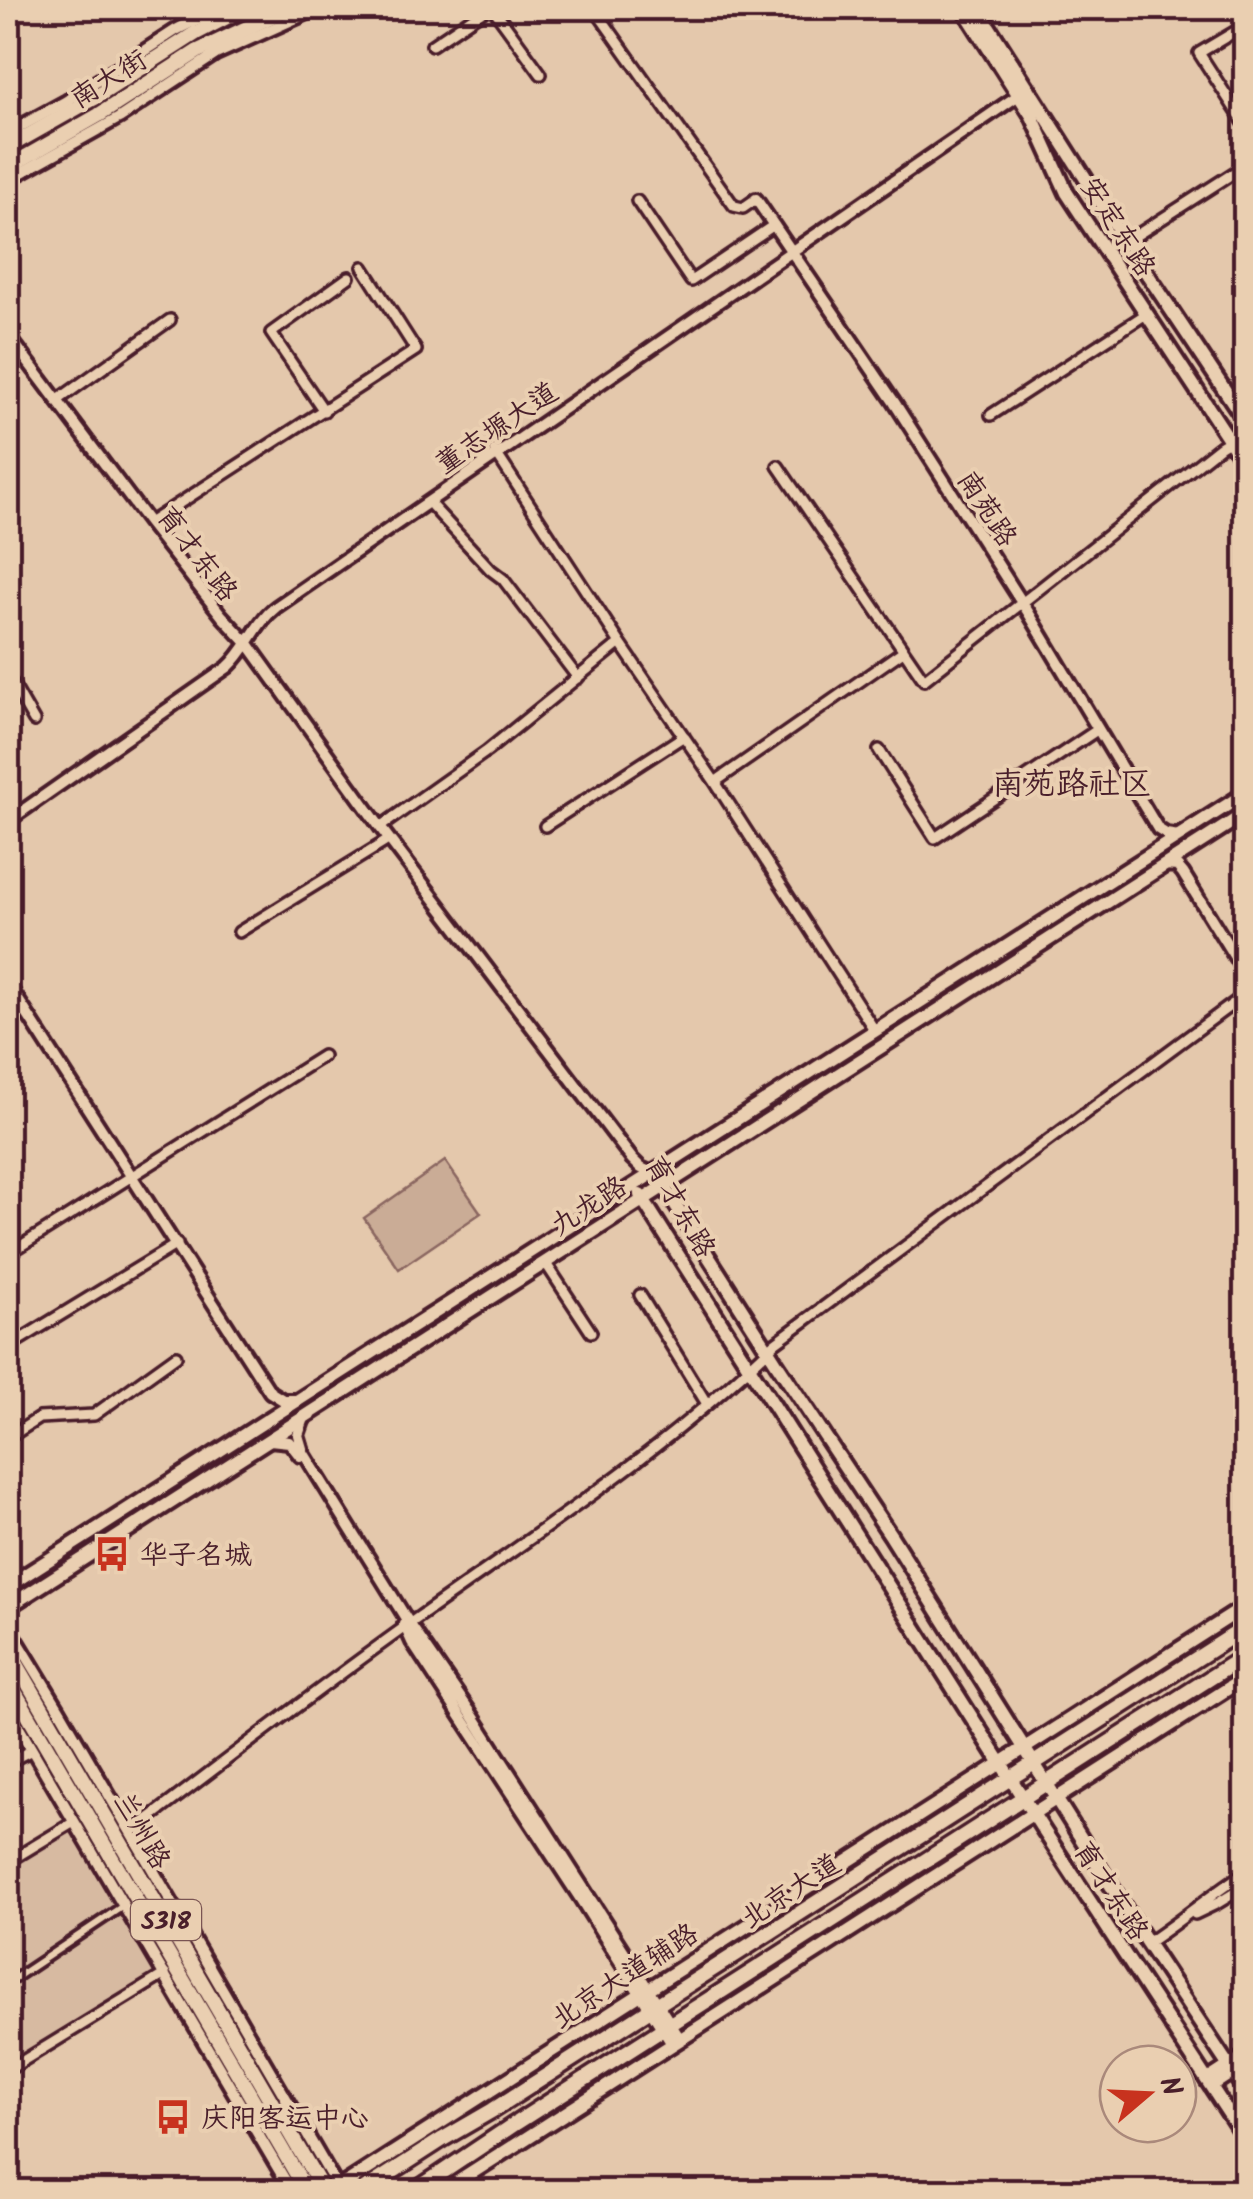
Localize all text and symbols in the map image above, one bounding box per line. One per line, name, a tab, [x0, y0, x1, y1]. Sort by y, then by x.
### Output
street label: 南大街	[62, 39, 157, 121]
street label: 安定东路	[1068, 168, 1166, 287]
street label: 董志塬大道	[427, 371, 568, 487]
street label: 南苑路	[944, 462, 1028, 557]
street label: 育才东路	[144, 497, 248, 613]
district label: 南苑路社区	[992, 760, 1152, 811]
street label: 育才东路	[631, 1147, 726, 1267]
street label: 九龙路	[542, 1165, 637, 1249]
place label: 华子名城	[140, 1534, 252, 1579]
bus stop icon: 华子名城	[93, 1535, 131, 1573]
street label: 兰州路	[100, 1784, 181, 1879]
street label: 育才东路	[1061, 1832, 1159, 1951]
street label: 北京大道	[732, 1843, 851, 1941]
road number: S318	[131, 1900, 201, 1940]
street label: 北京大道辅路	[543, 1912, 708, 2042]
north arrow	[1098, 2044, 1198, 2144]
text: N	[1145, 2071, 1194, 2103]
place label: 庆阳客运中心	[201, 2097, 369, 2142]
bus stop icon: 庆阳客运中心	[154, 2098, 192, 2136]

